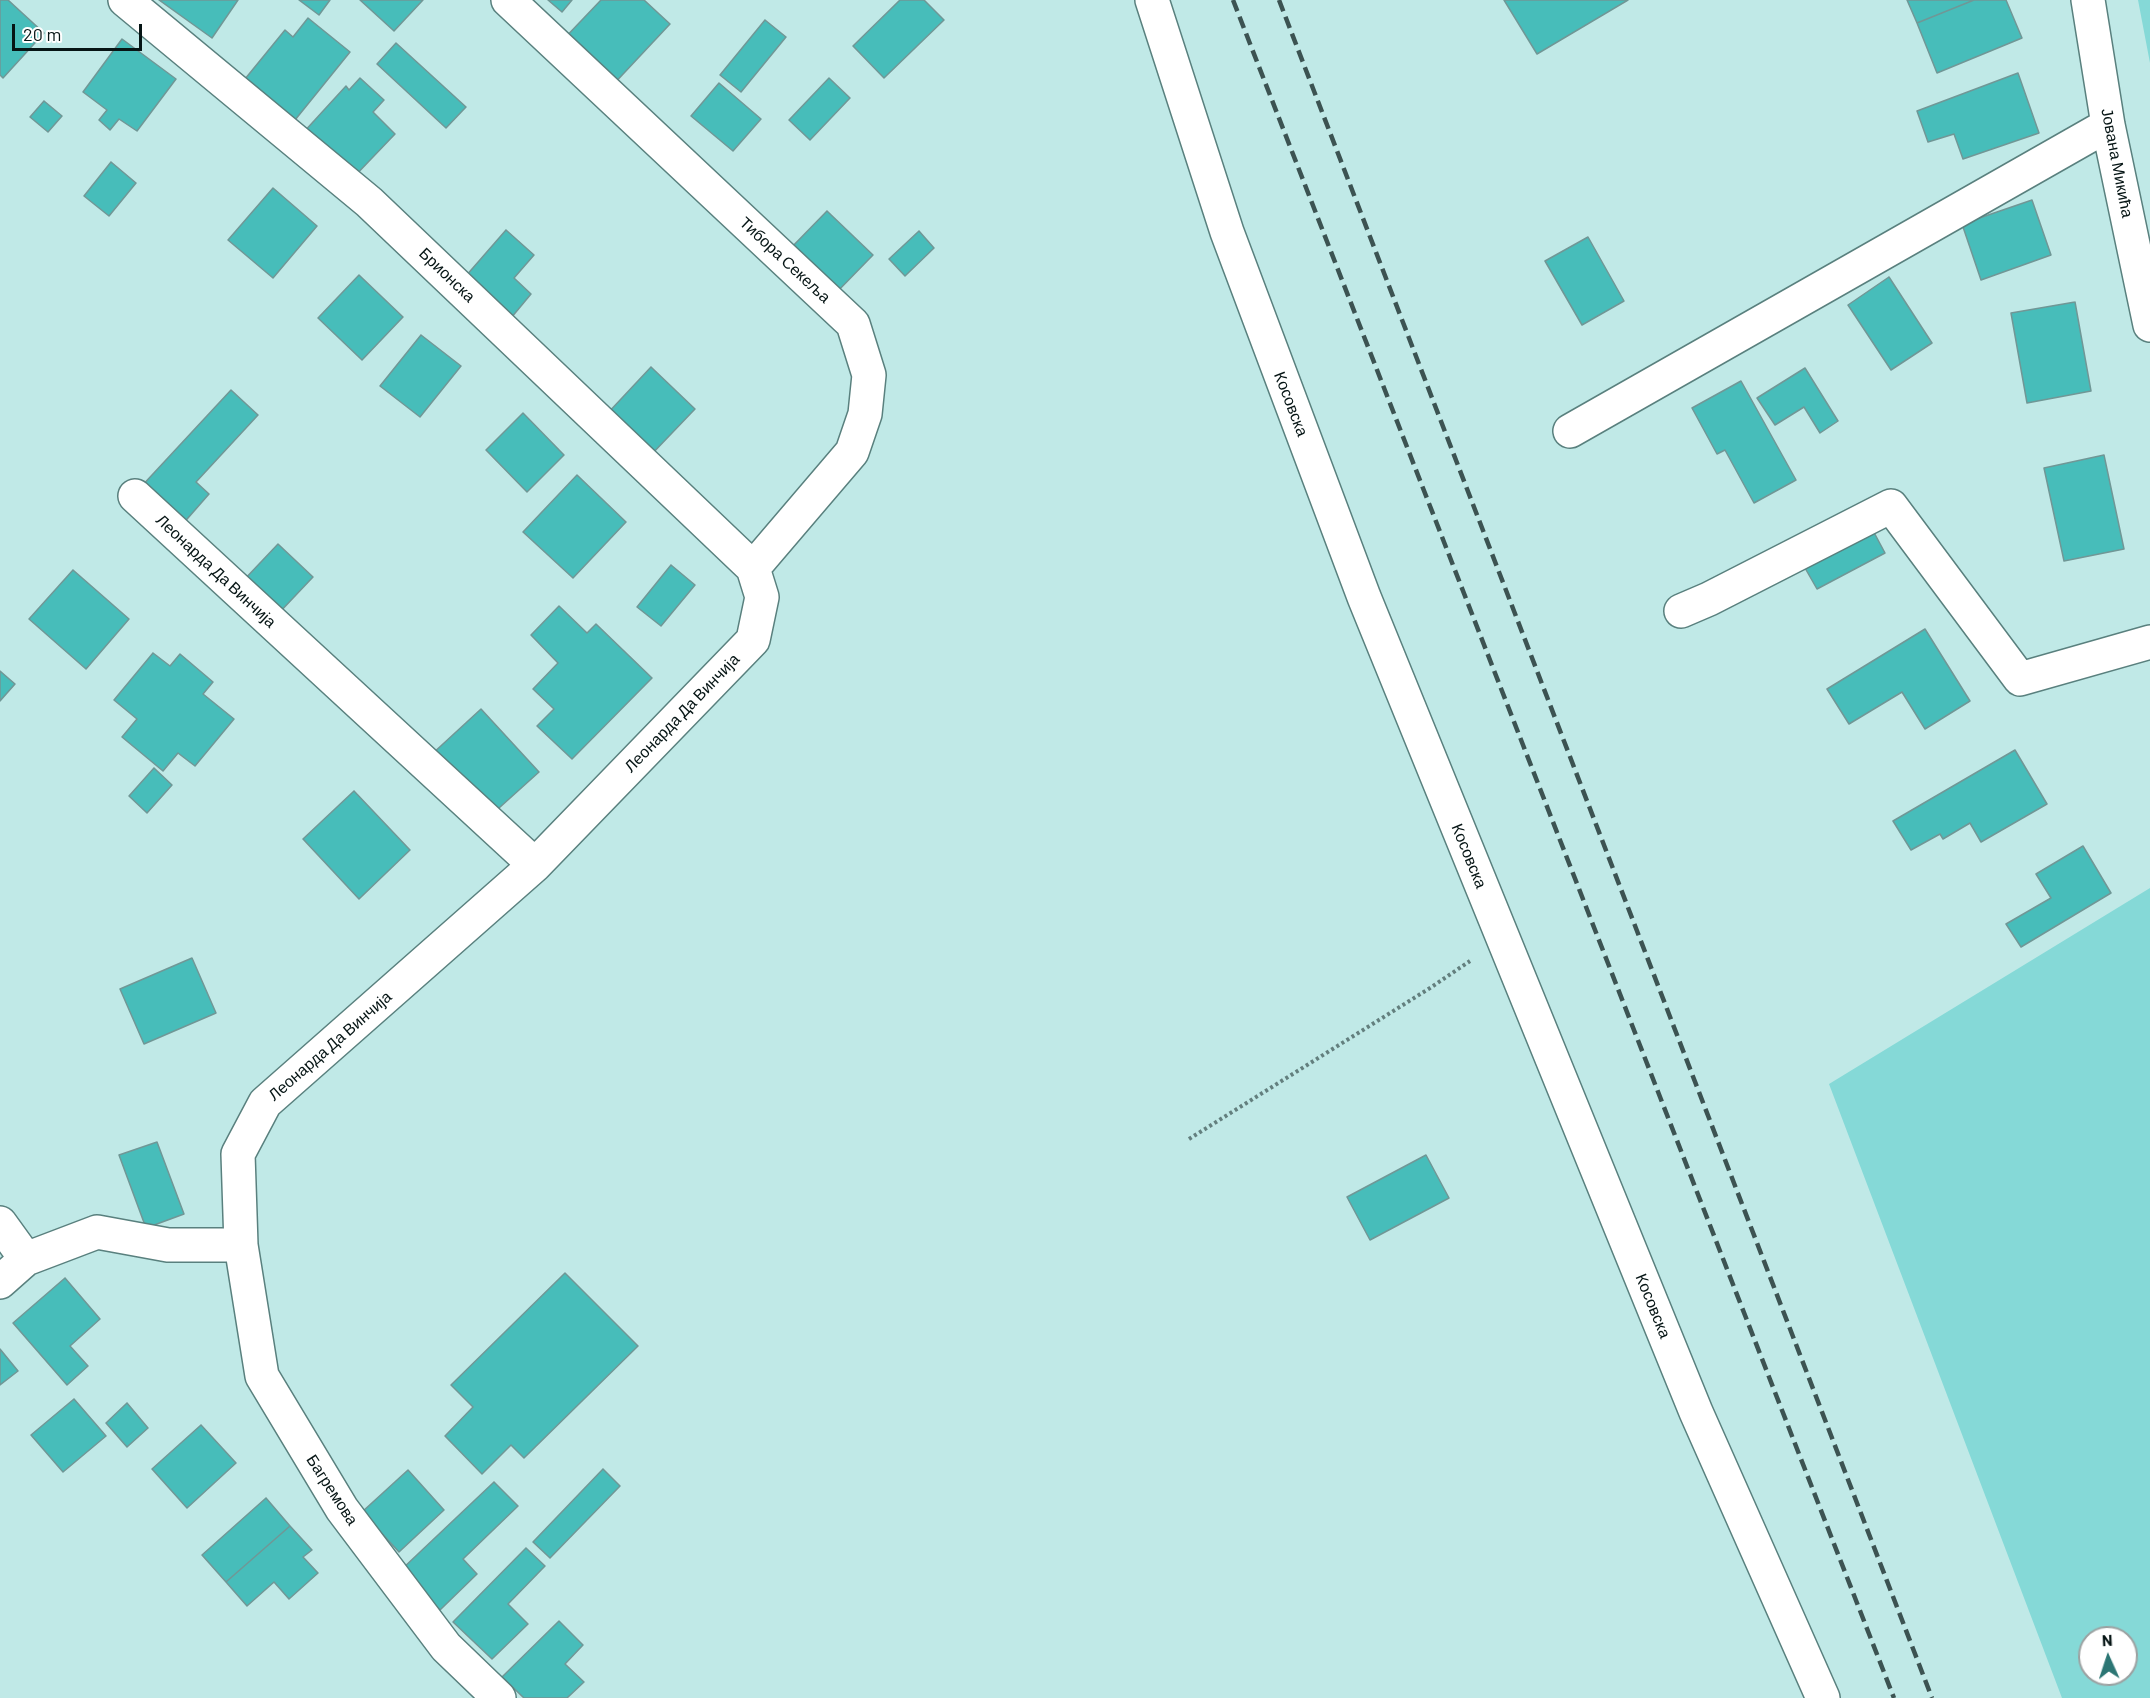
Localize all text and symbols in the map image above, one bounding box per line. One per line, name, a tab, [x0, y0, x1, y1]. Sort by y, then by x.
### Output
scale bar	[15, 12, 146, 50]
text: 20 m	[23, 23, 61, 45]
street label: Јована Микића	[2097, 107, 2137, 219]
street label: Тибора Секеља	[736, 213, 834, 307]
street label: Брионска	[415, 244, 479, 306]
street label: Косовска	[1270, 369, 1312, 439]
street label: Леонарда Да Винчија	[152, 510, 280, 632]
street label: Леонарда Да Винчија	[621, 650, 743, 776]
street label: Косовска	[1447, 821, 1491, 891]
street label: Леонарда Да Винчија	[264, 987, 396, 1105]
street label: Косовска	[1631, 1271, 1675, 1341]
street label: Багремова	[302, 1451, 362, 1529]
north arrow	[2078, 1626, 2138, 1686]
text: N	[2101, 1630, 2113, 1649]

